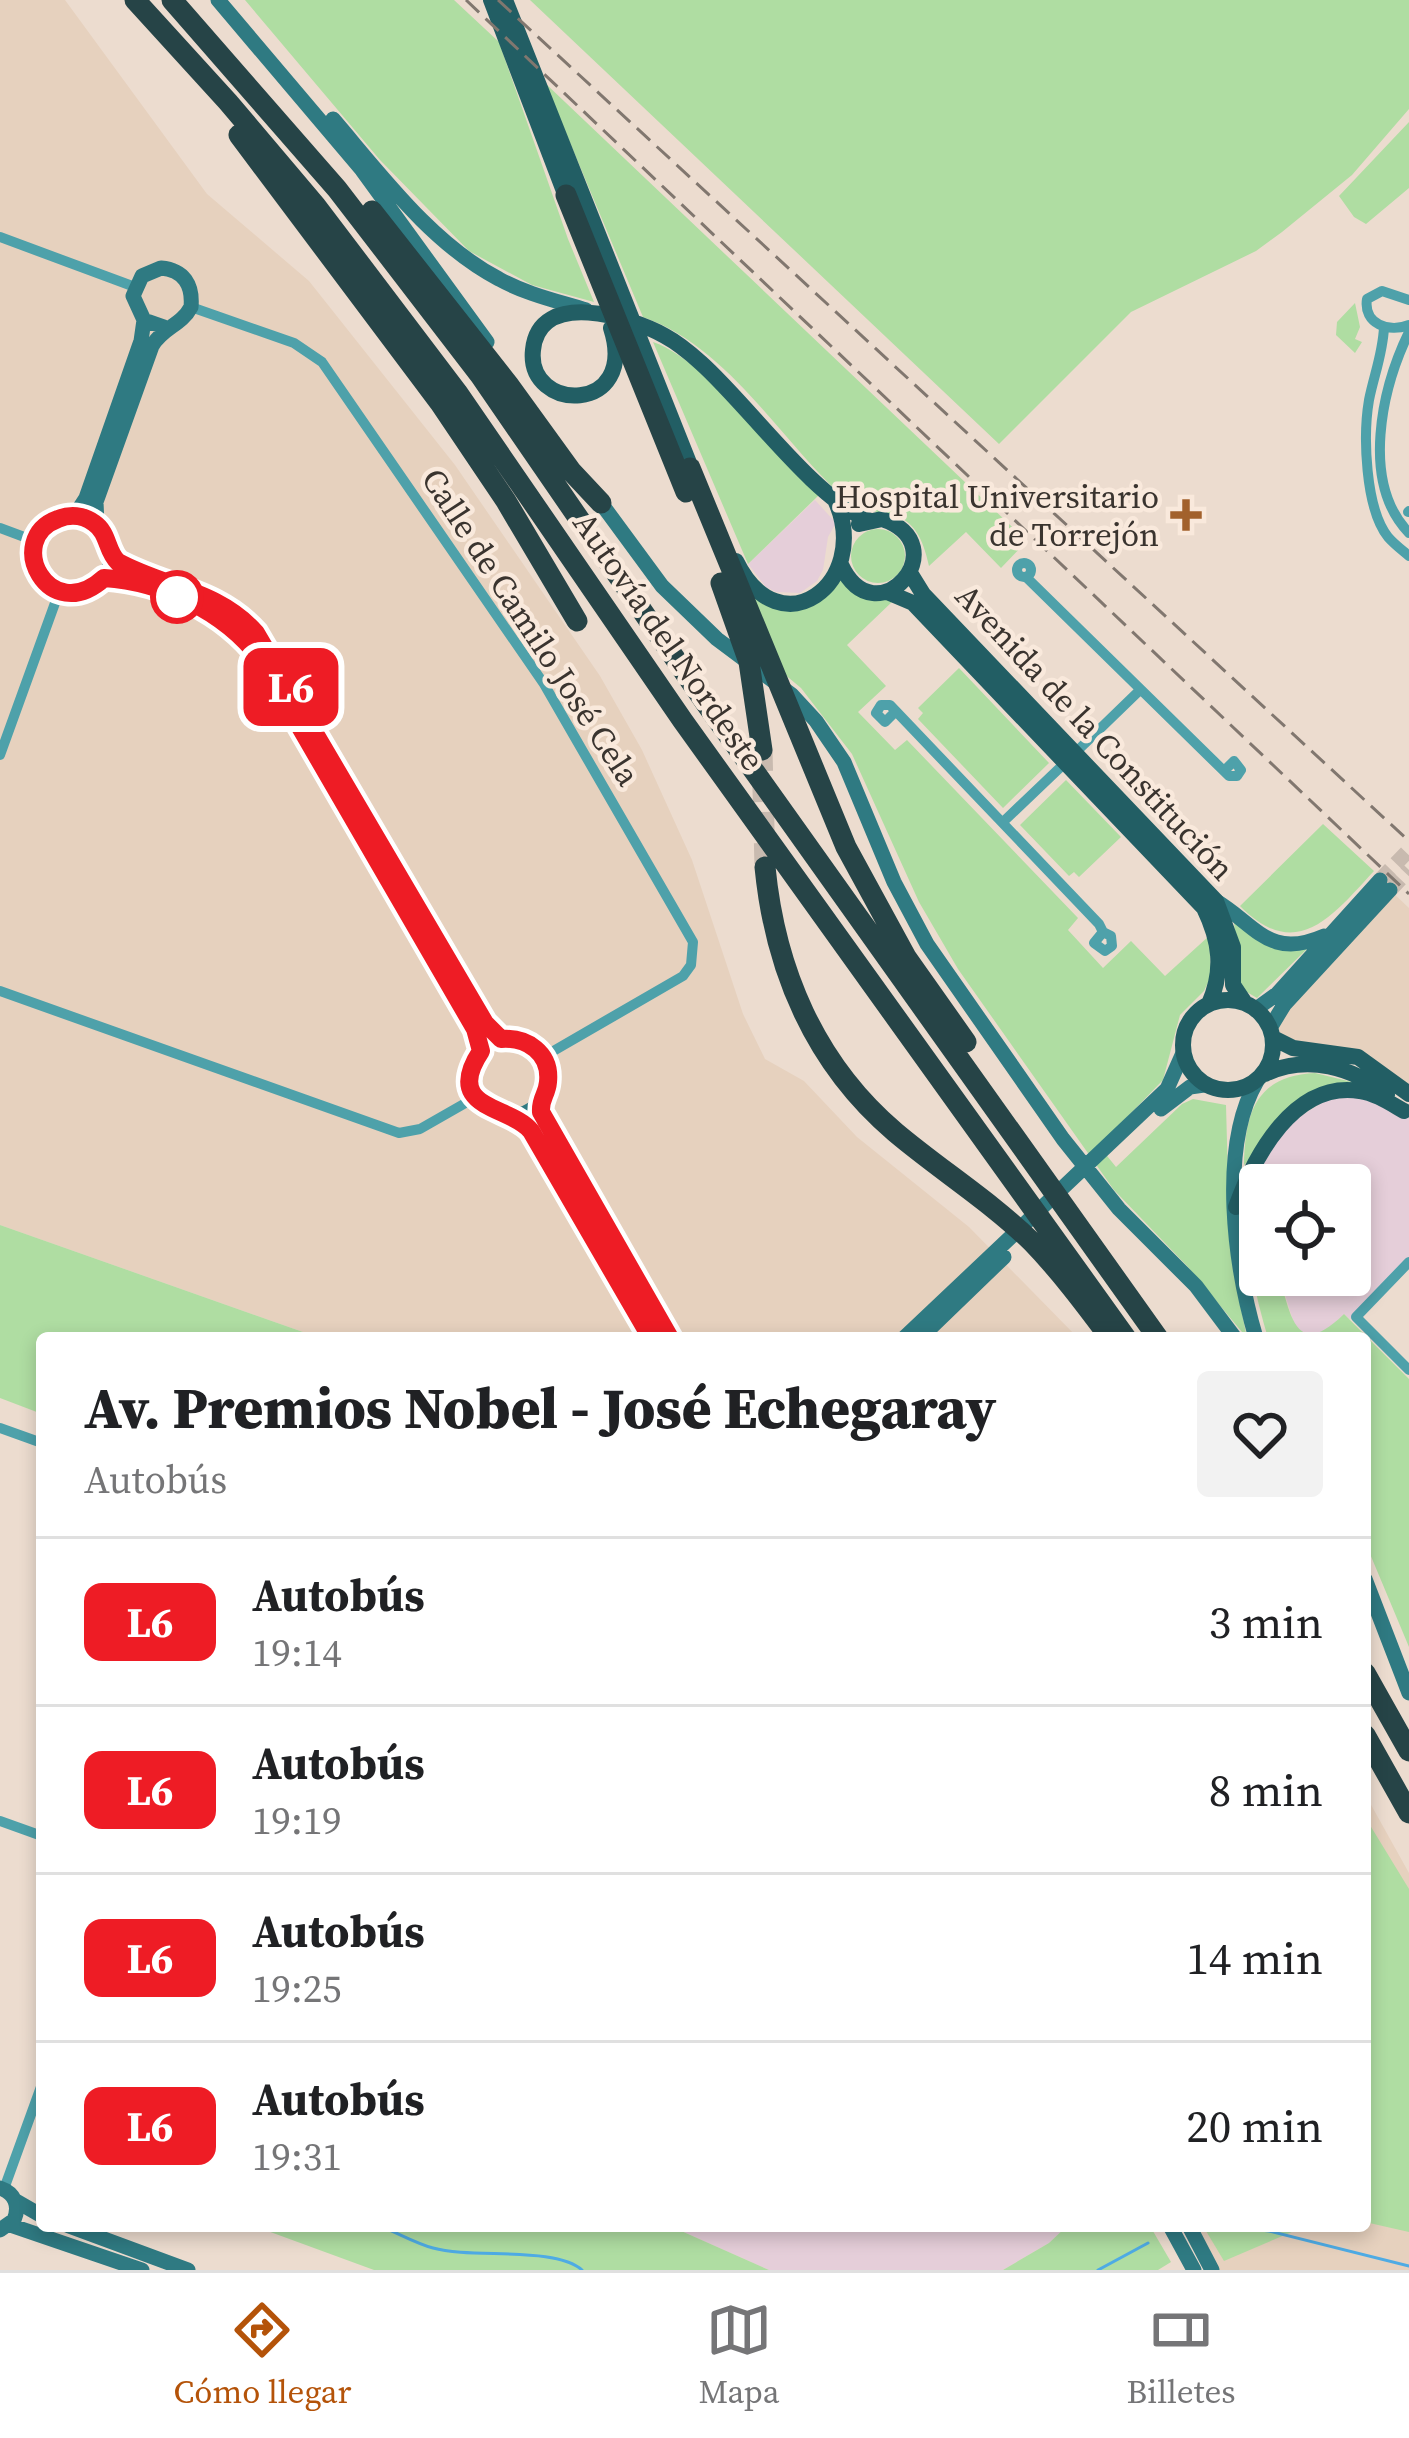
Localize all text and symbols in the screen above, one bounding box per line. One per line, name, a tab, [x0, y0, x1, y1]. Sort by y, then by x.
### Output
street label: Calle de Camilo José Cela	[411, 460, 651, 795]
place label: Hospital Universitario de Torrejón	[835, 474, 1159, 557]
marker: Hospital Universitario de Torrejón	[1170, 499, 1202, 531]
street label: Autovía del Nordeste	[563, 503, 775, 779]
unlabelled marker	[152, 572, 202, 622]
street label: Avenida de la Constitución	[945, 574, 1245, 890]
line badge: L6	[237, 648, 345, 726]
text: L6	[267, 658, 315, 716]
map controls	[1239, 1164, 1371, 1296]
button: locate	[1239, 1164, 1371, 1296]
text: Av. Premios Nobel - José Echegaray	[84, 1369, 996, 1447]
button: heart	[1197, 1371, 1323, 1497]
text: Autobús	[84, 1453, 227, 1506]
text: Autobús	[252, 1564, 425, 1626]
text: 3 min	[1209, 1591, 1323, 1653]
text: L6	[126, 1593, 174, 1651]
text: 19:14	[252, 1626, 342, 1679]
text: Autobús	[252, 1732, 425, 1794]
text: 8 min	[1209, 1759, 1323, 1821]
text: L6	[126, 1761, 174, 1819]
text: 19:19	[252, 1794, 342, 1847]
text: Autobús	[252, 1900, 425, 1962]
text: 14 min	[1186, 1927, 1323, 1989]
text: L6	[126, 1929, 174, 1987]
text: 19:25	[252, 1962, 342, 2015]
text: Autobús	[252, 2068, 425, 2130]
text: 20 min	[1186, 2095, 1323, 2157]
text: L6	[126, 2097, 174, 2155]
text: 19:31	[252, 2130, 342, 2183]
tab: Cómo llegar	[173, 2297, 351, 2414]
tab: Mapa	[698, 2297, 780, 2414]
tab: Billetes	[1127, 2297, 1236, 2414]

